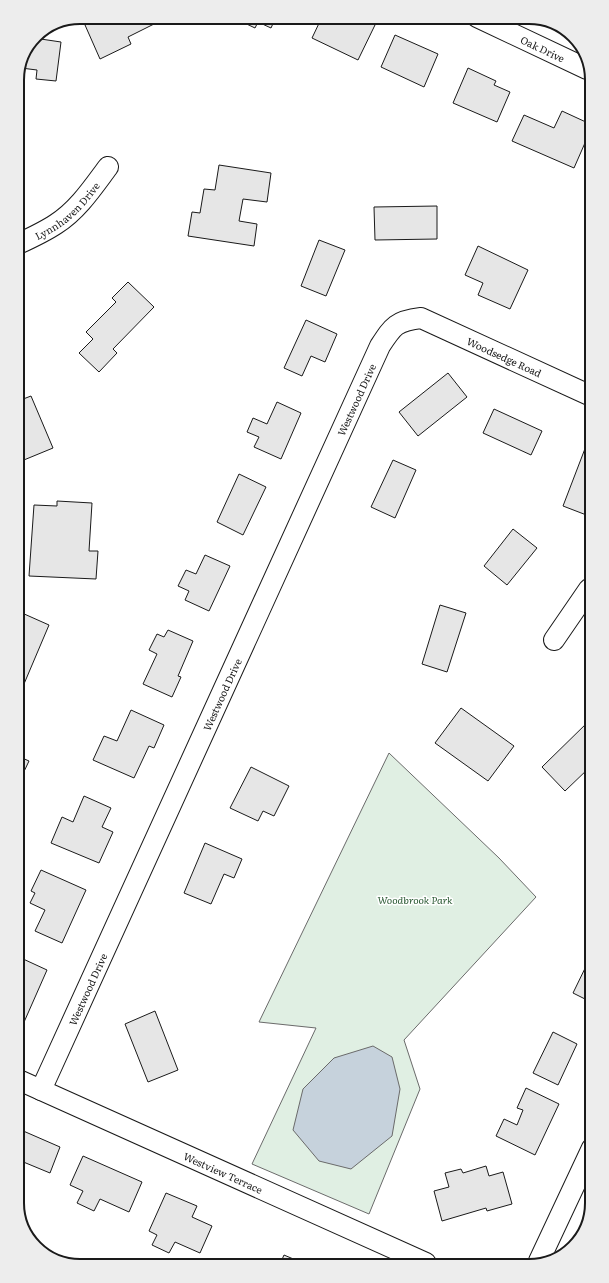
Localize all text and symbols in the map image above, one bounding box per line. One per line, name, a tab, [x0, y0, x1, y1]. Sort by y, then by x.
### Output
street label: Oak Drive	[518, 31, 568, 65]
street label: Lynnhaven Drive	[32, 178, 102, 243]
street label: Woodsedge Road	[465, 333, 544, 380]
street label: Westwood Drive	[333, 361, 379, 438]
street label: Westwood Drive	[198, 656, 244, 733]
park label: Woodbrook Park	[378, 892, 453, 907]
street label: Westwood Drive	[64, 950, 110, 1028]
street label: Westview Terrace	[182, 1148, 265, 1196]

